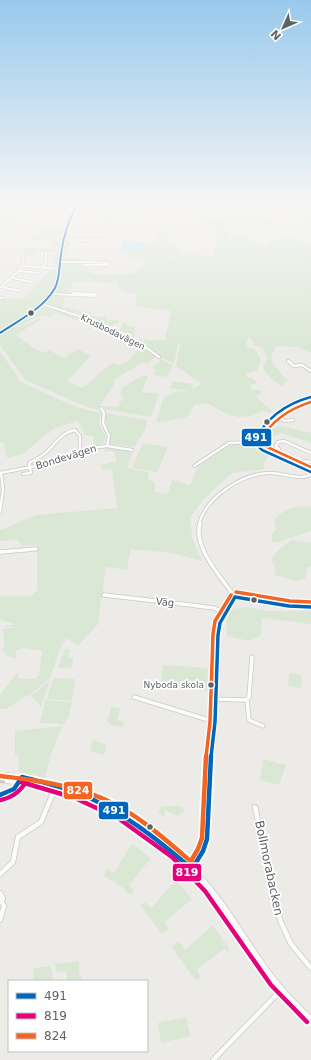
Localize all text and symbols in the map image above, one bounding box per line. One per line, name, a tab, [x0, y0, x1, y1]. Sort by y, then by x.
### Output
north arrow	[263, 8, 303, 48]
text: N	[268, 27, 284, 43]
unlabelled marker	[26, 308, 36, 318]
street label: Krusbodavägen	[79, 312, 147, 352]
unlabelled marker	[262, 417, 272, 427]
line badge: 491	[241, 428, 272, 447]
text: 491	[245, 431, 267, 444]
street label: Bondevägen	[34, 443, 98, 471]
unlabelled marker	[249, 595, 259, 605]
street label: Väg	[155, 596, 175, 608]
place label: Nyboda skola	[144, 680, 204, 690]
marker: Nyboda skola	[206, 680, 216, 690]
line badge: 824	[63, 781, 93, 800]
text: 824	[67, 784, 90, 797]
line badge: 491	[98, 801, 129, 820]
text: 491	[103, 804, 125, 817]
street label: Bollmorabacken	[252, 819, 286, 917]
unlabelled marker	[145, 822, 155, 832]
line badge: 819	[172, 863, 202, 882]
text: 819	[176, 866, 198, 879]
legend	[8, 980, 148, 1052]
text: 491	[44, 989, 67, 1003]
text: 819	[44, 1009, 67, 1023]
text: 824	[44, 1029, 67, 1043]

